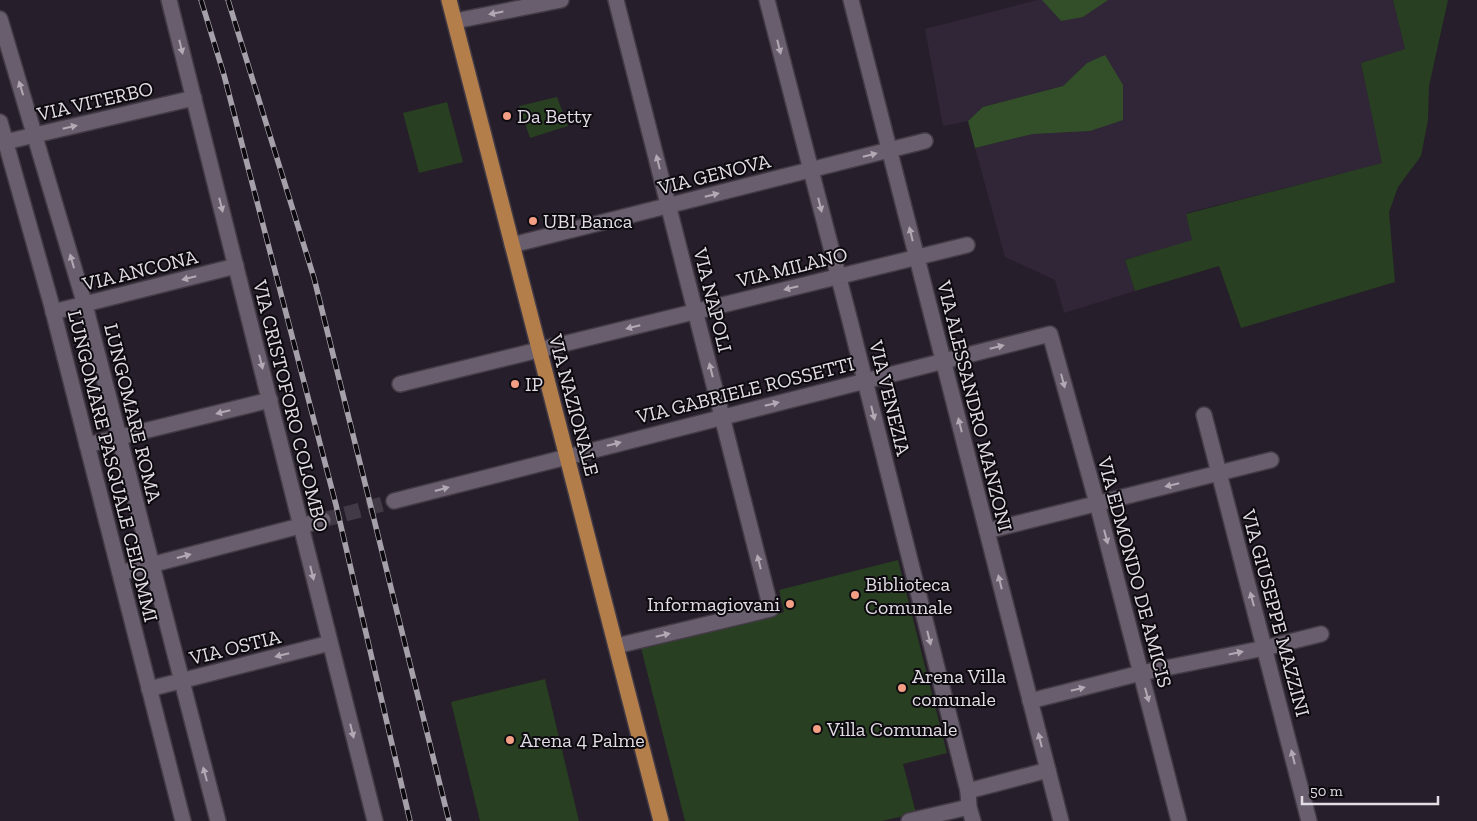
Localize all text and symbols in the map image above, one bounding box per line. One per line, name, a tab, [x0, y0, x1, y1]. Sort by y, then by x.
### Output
one-way arrow	[488, 9, 504, 17]
one-way arrow	[177, 40, 185, 55]
one-way arrow	[775, 40, 783, 55]
street label: VIA VITERBO	[34, 76, 155, 126]
one-way arrow	[17, 80, 25, 95]
place label: Da Betty	[517, 104, 593, 128]
marker: Da Betty	[501, 110, 513, 122]
one-way arrow	[62, 123, 77, 131]
street label: VIA GENOVA	[654, 148, 774, 200]
one-way arrow	[862, 150, 877, 158]
one-way arrow	[653, 155, 661, 170]
one-way arrow	[705, 190, 720, 198]
one-way arrow	[217, 197, 225, 212]
one-way arrow	[816, 197, 824, 212]
place label: UBI Banca	[543, 209, 633, 233]
marker: UBI Banca	[527, 215, 539, 227]
one-way arrow	[907, 226, 915, 241]
street label: VIA MILANO	[733, 242, 850, 293]
street label: VIA ANCONA	[79, 244, 201, 296]
street label: VIA NAPOLI	[688, 244, 738, 355]
one-way arrow	[68, 253, 76, 268]
one-way arrow	[181, 274, 196, 282]
street label: VIA CRISTOFORO COLOMBO	[248, 277, 334, 534]
street label: VIA ALESSANDRO MANZONI	[932, 277, 1018, 534]
one-way arrow	[784, 284, 799, 292]
street label: LUNGOMARE PASQUALE CELOMMI	[63, 308, 163, 624]
street label: LUNGOMARE ROMA	[99, 321, 167, 506]
one-way arrow	[626, 323, 641, 331]
street label: VIA NAZIONALE	[543, 331, 604, 478]
street label: VIA VENEZIA	[864, 337, 916, 459]
one-way arrow	[989, 343, 1004, 351]
street label: VIA GABRIELE ROSSETTI	[633, 351, 856, 429]
one-way arrow	[257, 355, 265, 370]
one-way arrow	[706, 363, 714, 378]
place label: IP	[525, 372, 543, 396]
one-way arrow	[1059, 373, 1067, 388]
marker: IP	[509, 378, 521, 390]
one-way arrow	[764, 400, 779, 408]
one-way arrow	[869, 405, 877, 420]
one-way arrow	[215, 408, 230, 416]
one-way arrow	[956, 417, 964, 432]
one-way arrow	[607, 440, 622, 448]
street label: VIA EDMONDO DE AMICIS	[1092, 453, 1177, 690]
one-way arrow	[1164, 481, 1179, 489]
one-way arrow	[434, 485, 449, 493]
street label: VIA GIUSEPPE MAZZINI	[1237, 506, 1315, 719]
one-way arrow	[1102, 530, 1110, 545]
one-way arrow	[176, 552, 191, 560]
one-way arrow	[755, 554, 763, 569]
one-way arrow	[308, 566, 316, 581]
place label: Biblioteca Comunale	[865, 572, 953, 619]
one-way arrow	[996, 575, 1004, 590]
marker: Biblioteca Comunale	[849, 589, 861, 601]
place label: Informagiovani	[647, 592, 780, 616]
one-way arrow	[1248, 592, 1256, 607]
marker: Informagiovani	[784, 598, 796, 610]
street label: VIA OSTIA	[186, 624, 284, 670]
one-way arrow	[656, 631, 671, 639]
one-way arrow	[926, 631, 934, 646]
one-way arrow	[1229, 649, 1245, 657]
one-way arrow	[275, 651, 290, 659]
place label: Arena Villa comunale	[912, 664, 1007, 711]
marker: Arena Villa comunale	[896, 682, 908, 694]
one-way arrow	[1070, 685, 1085, 693]
one-way arrow	[1143, 687, 1151, 702]
place label: Villa Comunale	[826, 717, 958, 741]
one-way arrow	[348, 723, 356, 738]
marker: Villa Comunale	[811, 723, 823, 735]
place label: Arena 4 Palme	[520, 728, 645, 752]
one-way arrow	[1036, 732, 1044, 747]
marker: Arena 4 Palme	[504, 734, 516, 746]
one-way arrow	[1289, 749, 1297, 764]
one-way arrow	[201, 766, 209, 781]
scale bar	[1302, 774, 1438, 806]
text: 50 m	[1310, 782, 1343, 800]

